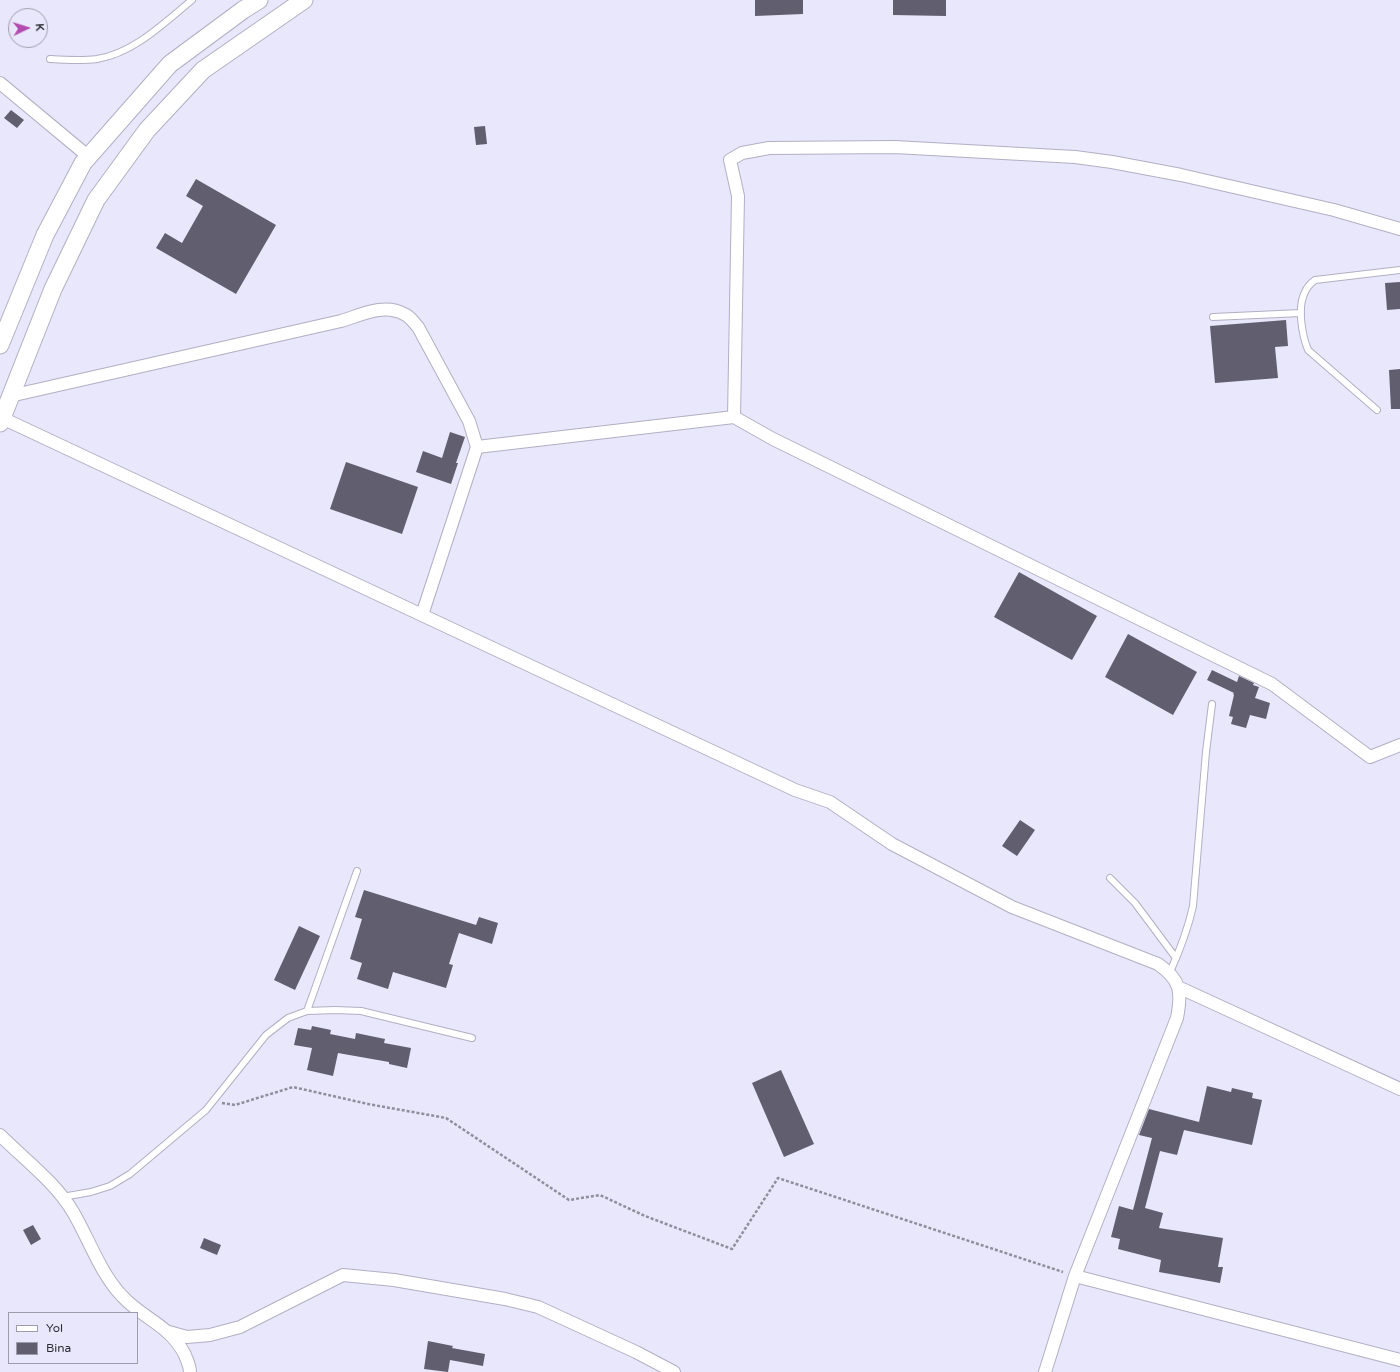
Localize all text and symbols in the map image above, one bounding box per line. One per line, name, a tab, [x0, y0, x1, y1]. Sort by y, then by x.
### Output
north arrow	[8, 8, 48, 48]
text: K	[33, 23, 46, 31]
legend	[8, 1312, 138, 1364]
text: Yol	[46, 1321, 63, 1335]
text: Bina	[46, 1341, 71, 1355]

